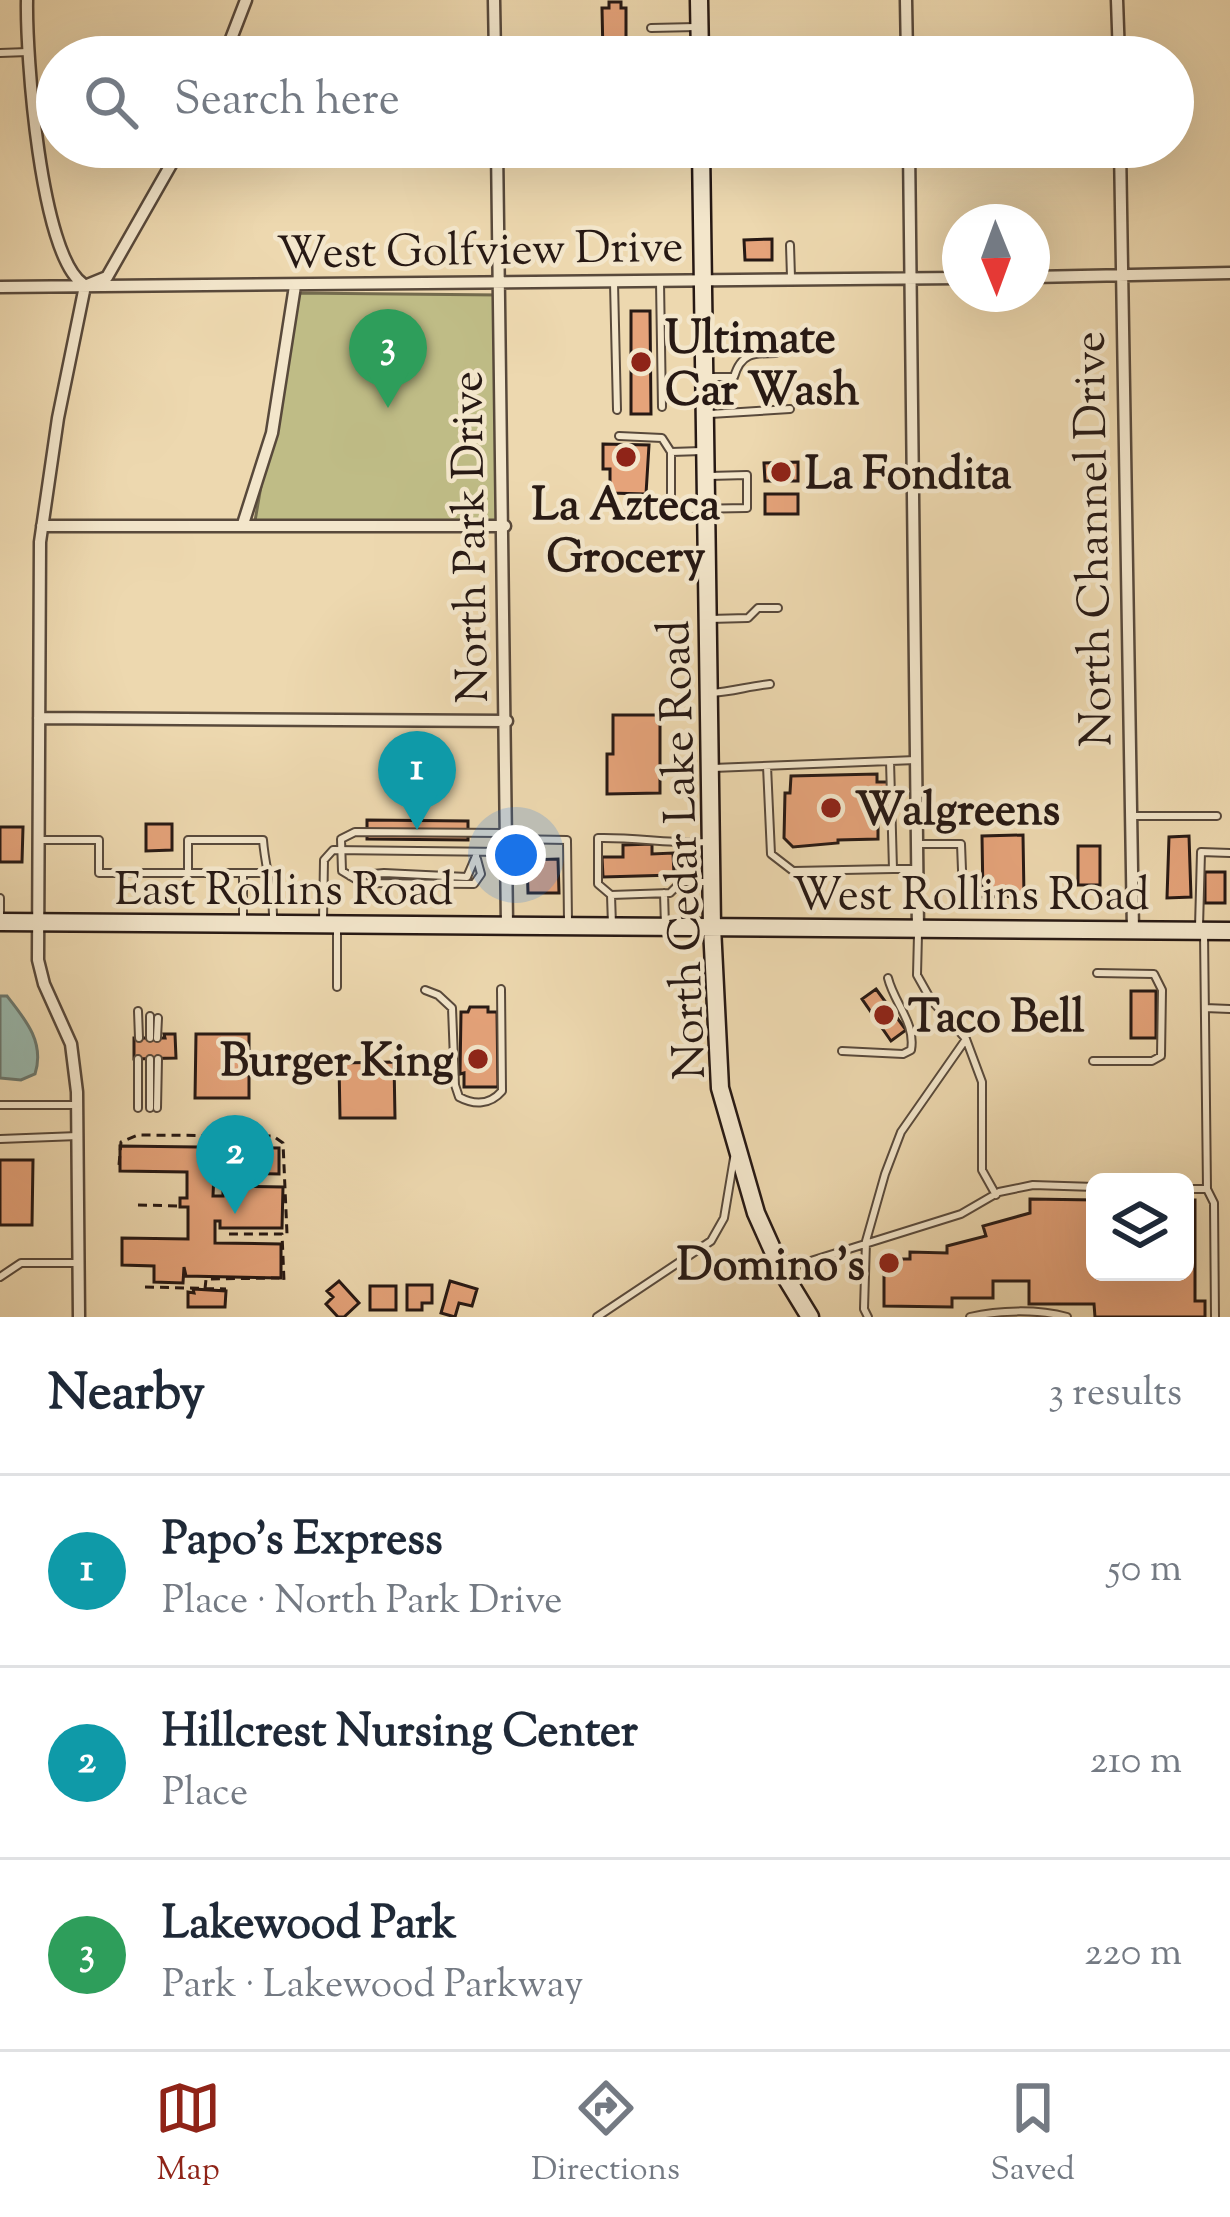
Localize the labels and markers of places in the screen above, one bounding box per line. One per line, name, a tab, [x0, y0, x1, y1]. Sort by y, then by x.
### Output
pin: 3	[349, 309, 427, 408]
place label: Ultimate Car Wash	[665, 309, 860, 426]
marker: Ultimate Car Wash	[628, 349, 654, 375]
marker: La Azteca Grocery	[613, 444, 639, 470]
place label: La Fondita	[805, 445, 1012, 510]
marker: La Fondita	[768, 459, 794, 485]
place label: La Azteca Grocery	[532, 476, 720, 593]
pin: 1	[378, 731, 456, 830]
place label: Walgreens	[855, 781, 1060, 846]
marker: Walgreens	[818, 795, 844, 821]
place label: Taco Bell	[908, 988, 1085, 1053]
marker: Taco Bell	[871, 1002, 897, 1028]
place label: Burger King	[220, 1032, 454, 1097]
marker: Burger King	[465, 1046, 491, 1072]
pin: 2	[196, 1115, 274, 1214]
place label: Domino's	[677, 1236, 865, 1301]
marker: Domino's	[876, 1250, 902, 1276]

